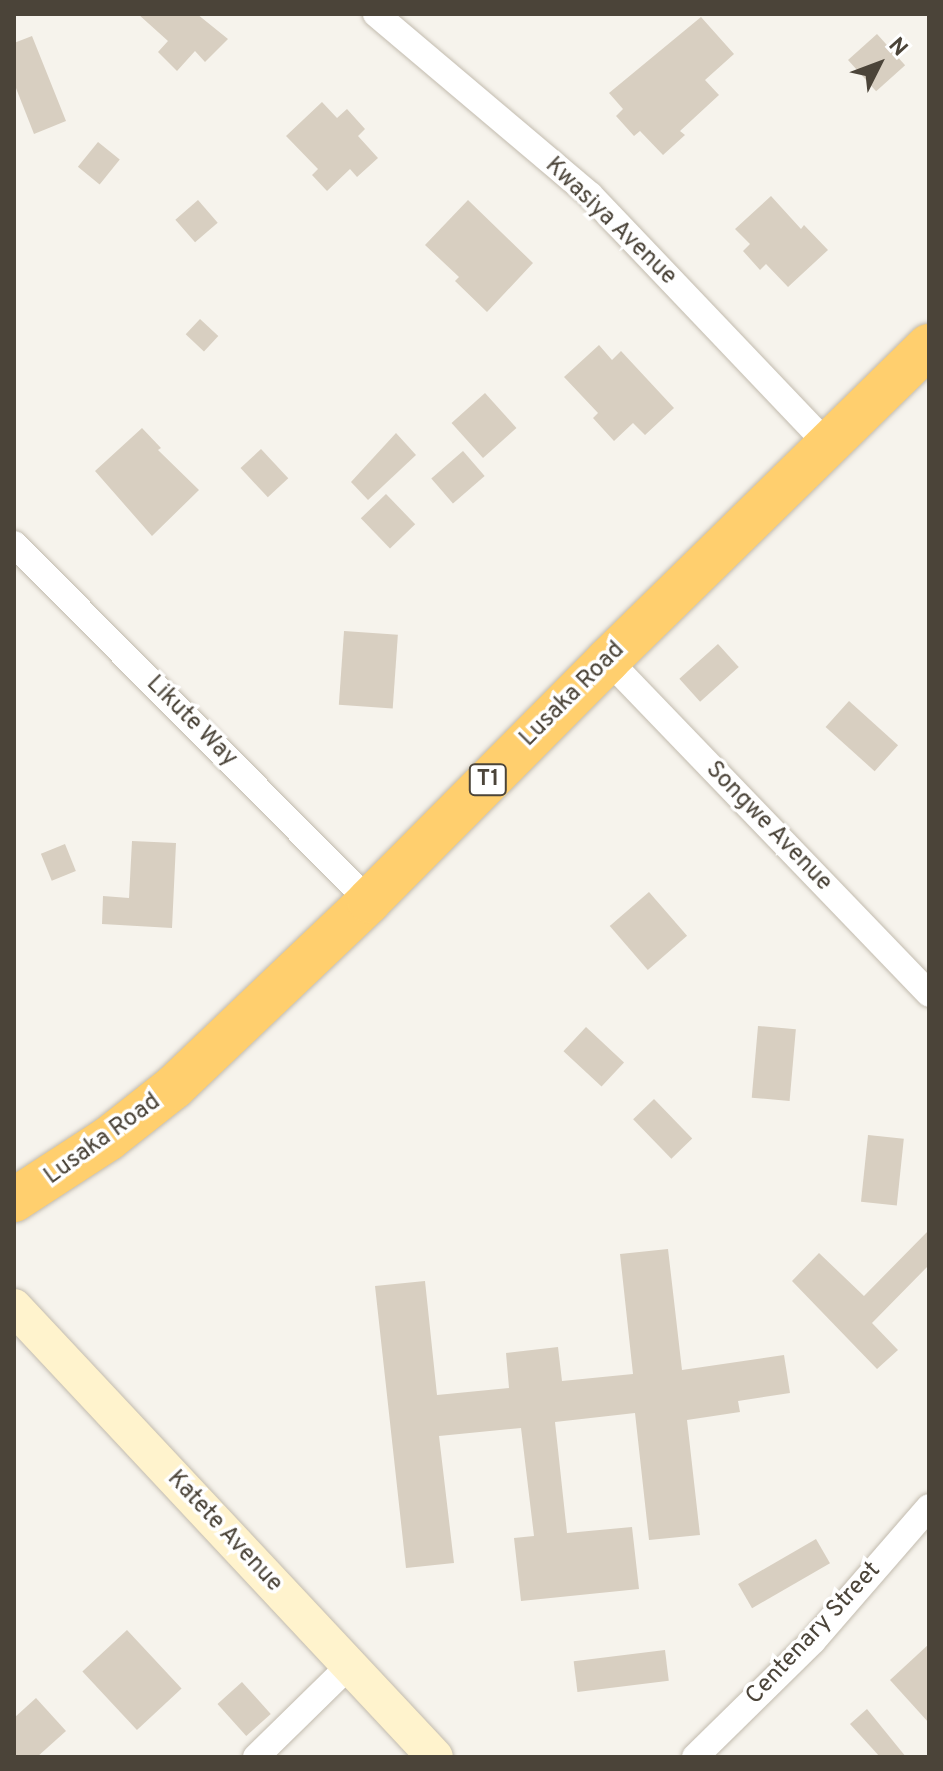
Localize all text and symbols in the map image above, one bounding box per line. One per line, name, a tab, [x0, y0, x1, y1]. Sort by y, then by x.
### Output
north arrow	[839, 24, 919, 104]
text: N	[882, 33, 913, 63]
street label: Kwasiya Avenue	[538, 152, 682, 292]
street label: Lusaka Road	[515, 637, 631, 753]
street label: Likute Way	[139, 670, 243, 774]
street label: Songwe Avenue	[698, 756, 838, 898]
road number: T1	[468, 762, 508, 798]
street label: Lusaka Road	[39, 1088, 167, 1192]
street label: Katete Avenue	[160, 1465, 288, 1599]
street label: Centenary Street	[741, 1557, 887, 1711]

